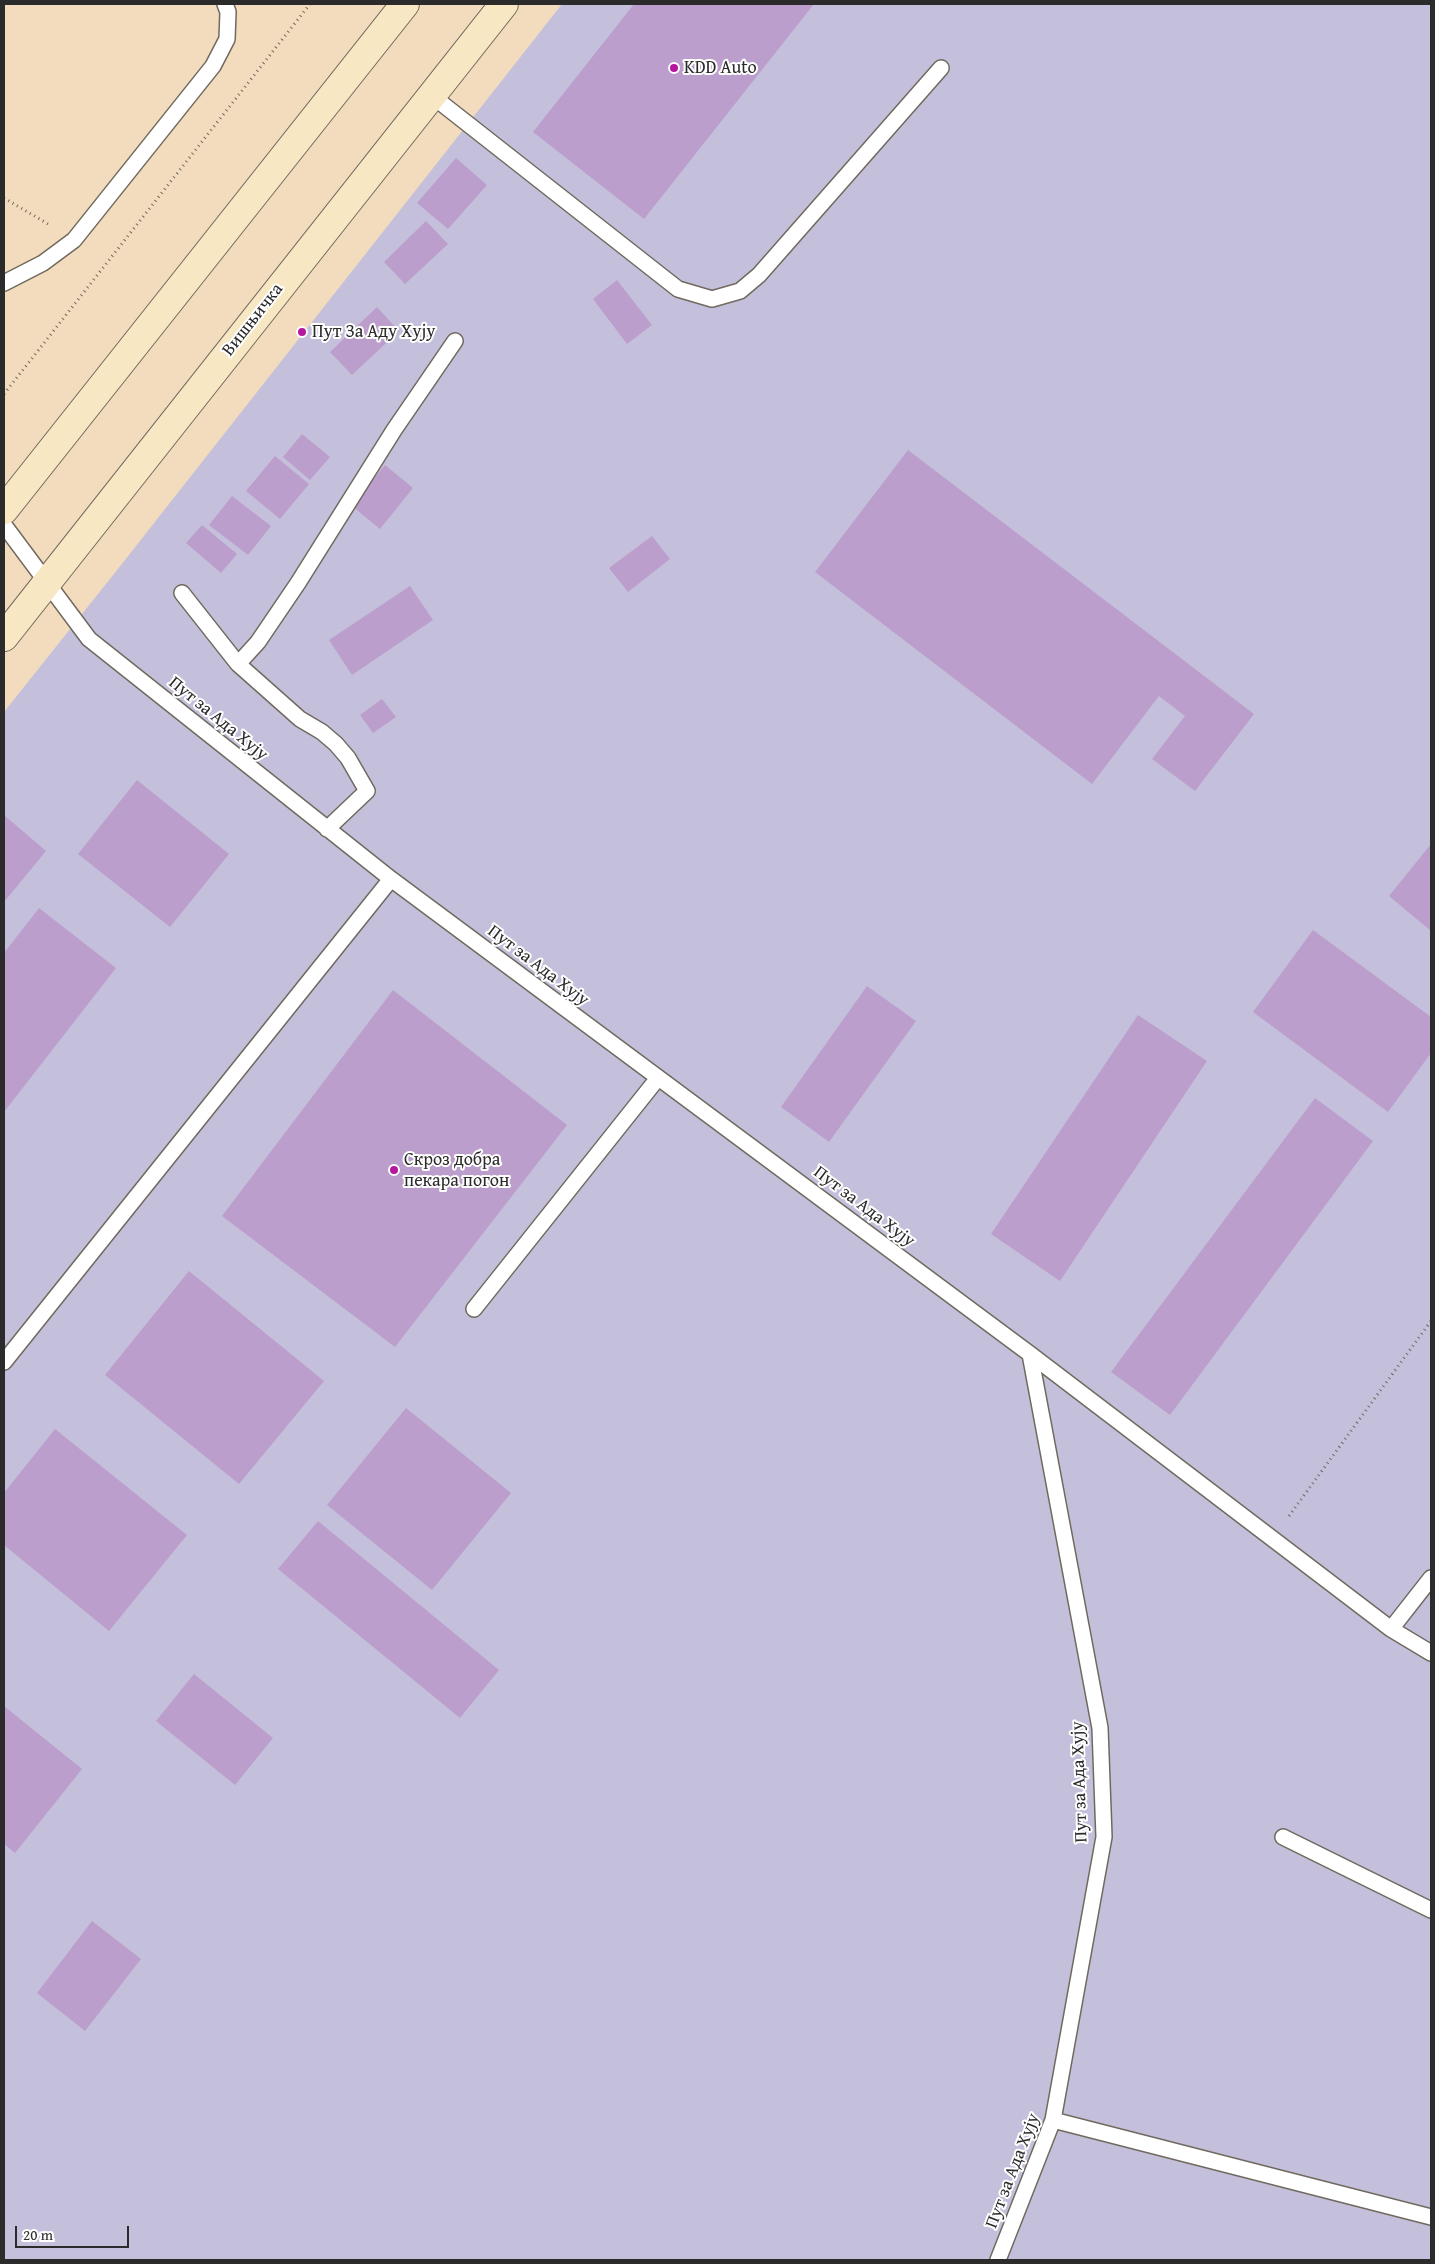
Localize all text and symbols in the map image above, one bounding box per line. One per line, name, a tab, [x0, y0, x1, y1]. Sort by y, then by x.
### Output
place label: KDD Auto	[684, 57, 757, 79]
marker: KDD Auto	[668, 62, 680, 74]
street label: Вишњичка	[218, 279, 288, 361]
place label: Пут За Аду Хују	[312, 321, 435, 343]
marker: Пут За Аду Хују	[296, 326, 308, 338]
street label: Пут за Ада Хују	[164, 672, 272, 766]
street label: Пут за Ада Хују	[483, 921, 593, 1011]
place label: Скроз добра пекара погон	[404, 1149, 509, 1192]
street label: Пут за Ада Хују	[809, 1162, 919, 1252]
marker: Скроз добра пекара погон	[388, 1164, 400, 1176]
street label: Пут за Ада Хују	[1067, 1721, 1093, 1843]
street label: Пут за Ада Хују	[981, 2110, 1045, 2232]
scale bar	[18, 2216, 131, 2248]
text: 20 m	[23, 2224, 53, 2245]

